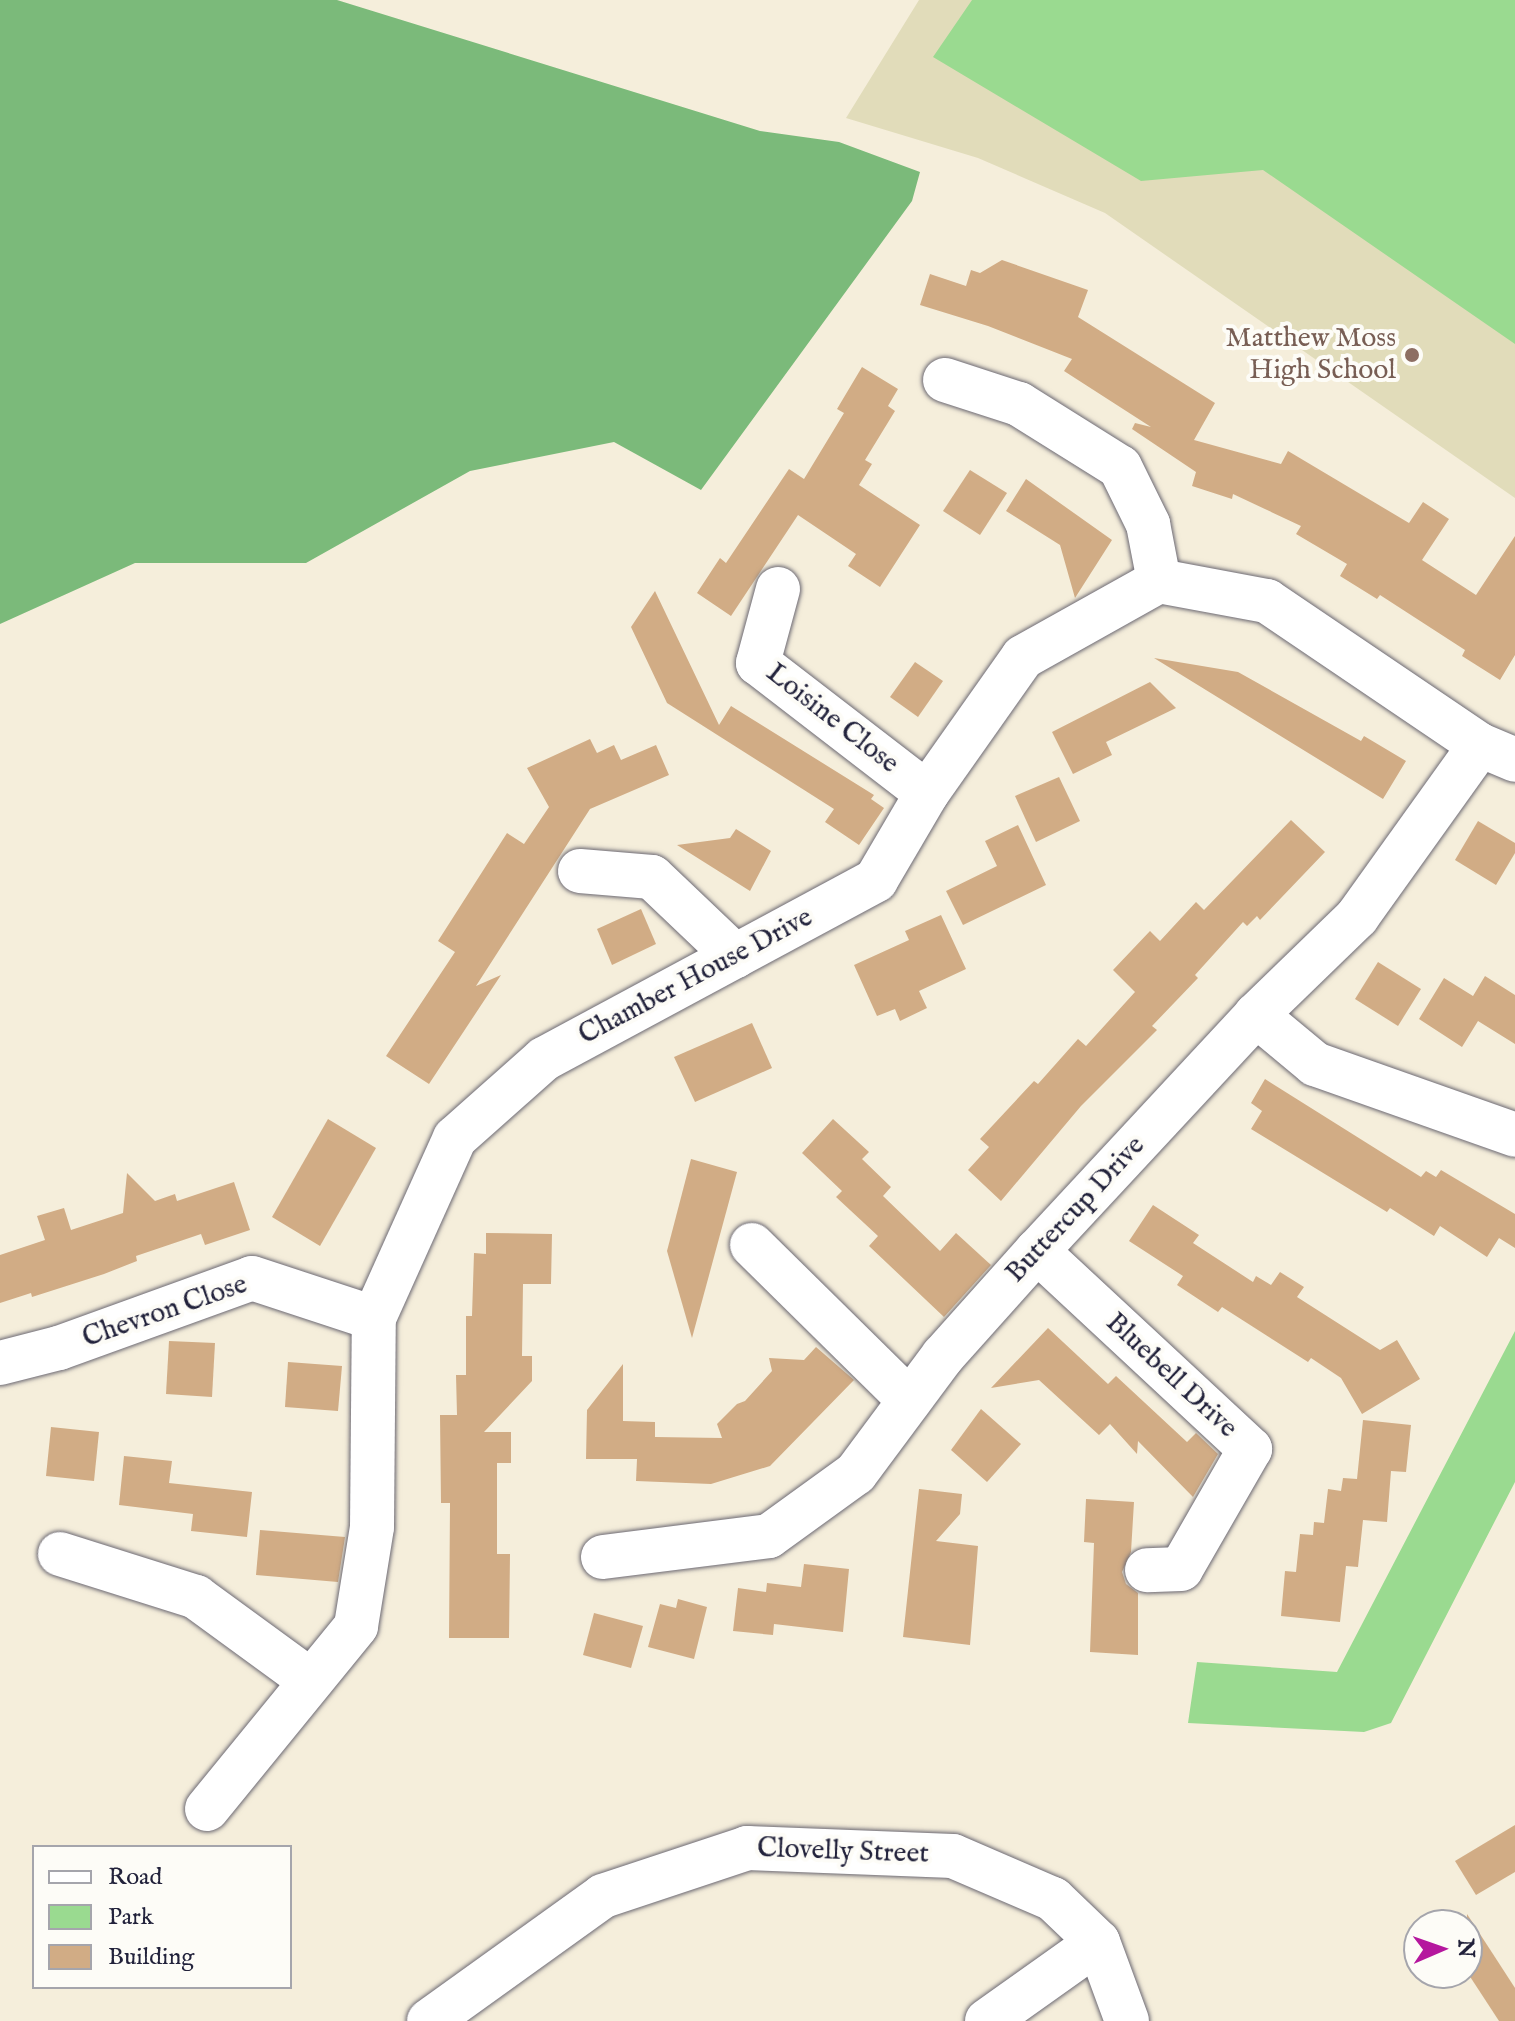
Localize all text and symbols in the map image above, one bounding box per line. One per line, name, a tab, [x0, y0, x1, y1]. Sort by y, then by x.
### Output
place label: Matthew Moss High School	[1225, 322, 1396, 388]
marker: Matthew Moss High School	[1403, 346, 1421, 364]
street label: Loisine Close	[759, 657, 905, 781]
street label: Chamber House Drive	[573, 901, 819, 1053]
street label: Buttercup Drive	[999, 1130, 1153, 1290]
street label: Chevron Close	[78, 1268, 252, 1356]
street label: Bluebell Drive	[1098, 1306, 1244, 1446]
street label: Clovelly Street	[757, 1832, 929, 1872]
legend	[32, 1845, 292, 1989]
text: Road	[108, 1862, 162, 1893]
text: Park	[108, 1902, 154, 1933]
north arrow	[1403, 1909, 1483, 1989]
text: N	[1451, 1938, 1479, 1958]
text: Building	[108, 1942, 194, 1973]

